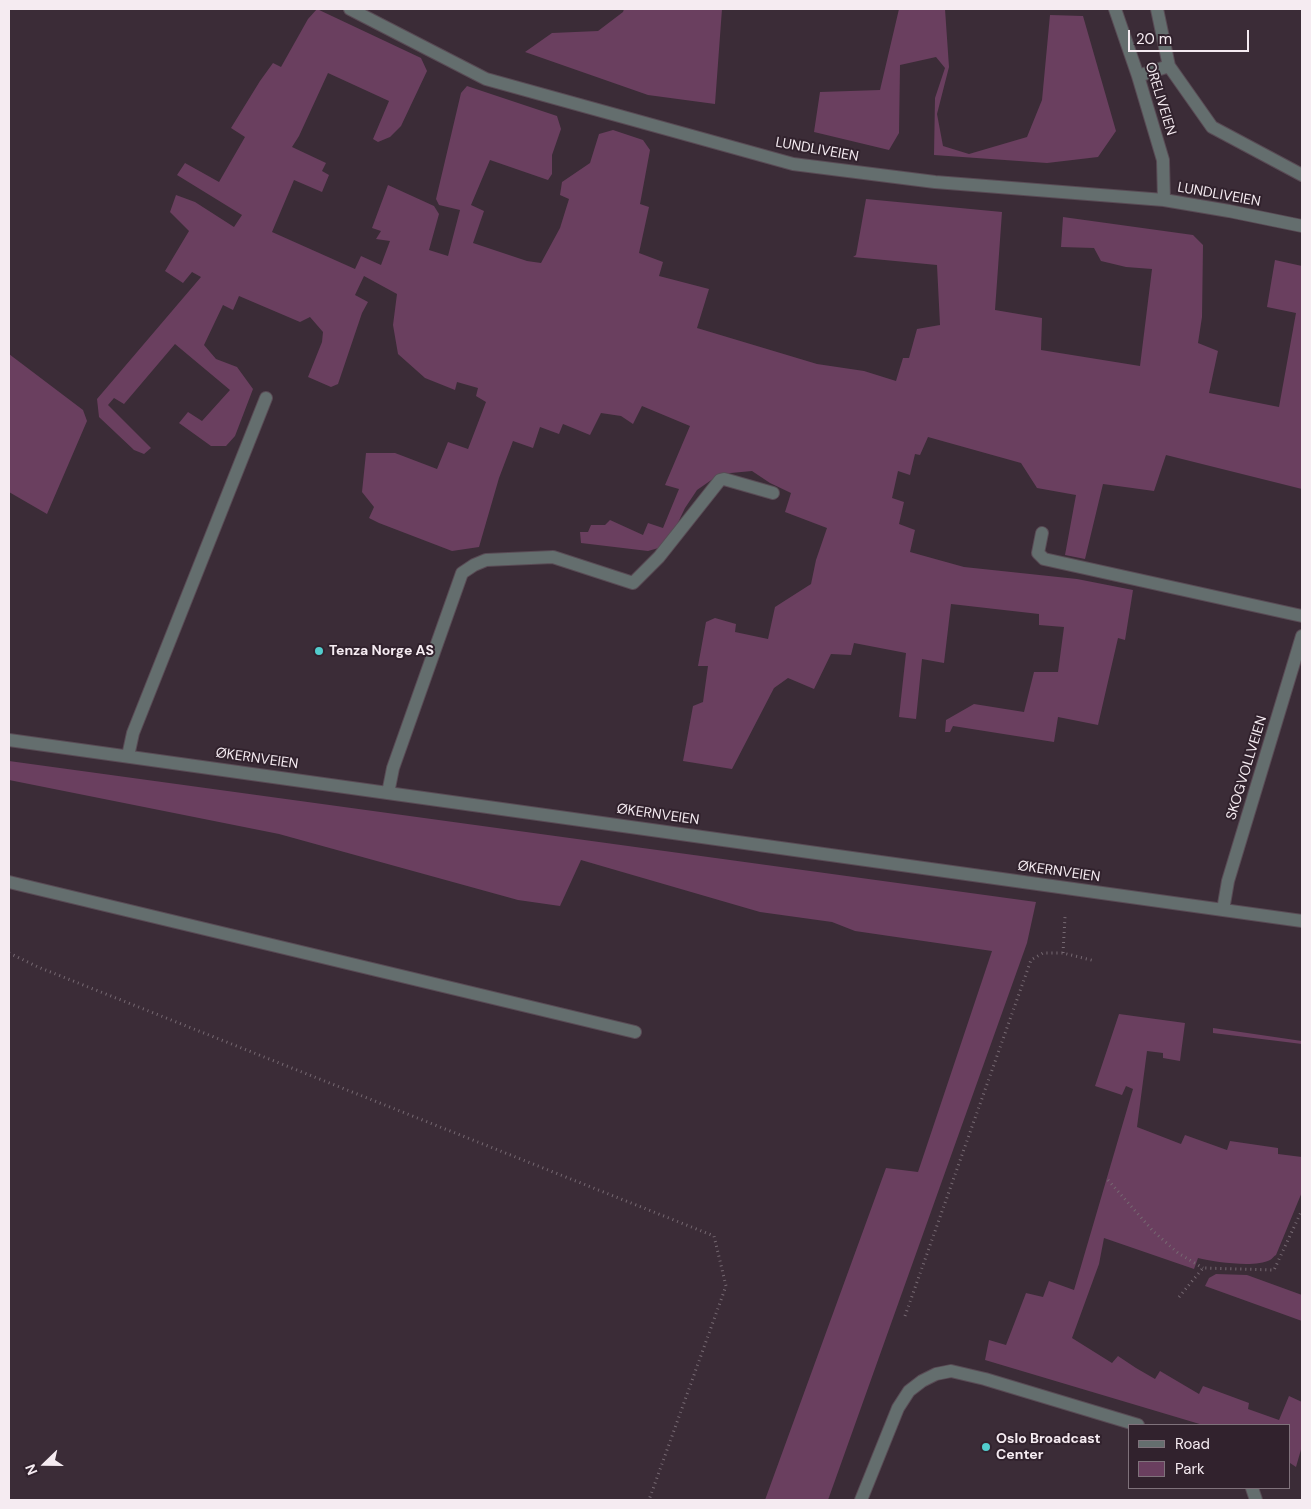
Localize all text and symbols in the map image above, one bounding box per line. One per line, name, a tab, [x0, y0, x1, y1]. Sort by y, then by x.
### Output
scale bar	[1131, 20, 1252, 52]
text: 20 m	[1136, 29, 1172, 49]
street label: ORELIVEIEN	[1141, 60, 1179, 138]
street label: LUNDLIVEIEN	[774, 134, 860, 166]
street label: LUNDLIVEIEN	[1176, 179, 1262, 211]
place label: Tenza Norge AS	[329, 643, 434, 659]
marker: Tenza Norge AS	[313, 645, 325, 657]
street label: SKOGVOLLVEIEN	[1223, 714, 1271, 822]
street label: ØKERNVEIEN	[215, 745, 299, 773]
street label: ØKERNVEIEN	[616, 801, 700, 829]
street label: ØKERNVEIEN	[1017, 858, 1101, 886]
legend	[1128, 1424, 1291, 1489]
place label: Oslo Broadcast Center	[996, 1431, 1100, 1464]
text: Road	[1175, 1434, 1210, 1454]
north arrow	[20, 1439, 70, 1489]
marker: Oslo Broadcast Center	[980, 1441, 992, 1453]
text: Park	[1175, 1459, 1205, 1479]
text: N	[21, 1462, 41, 1478]

